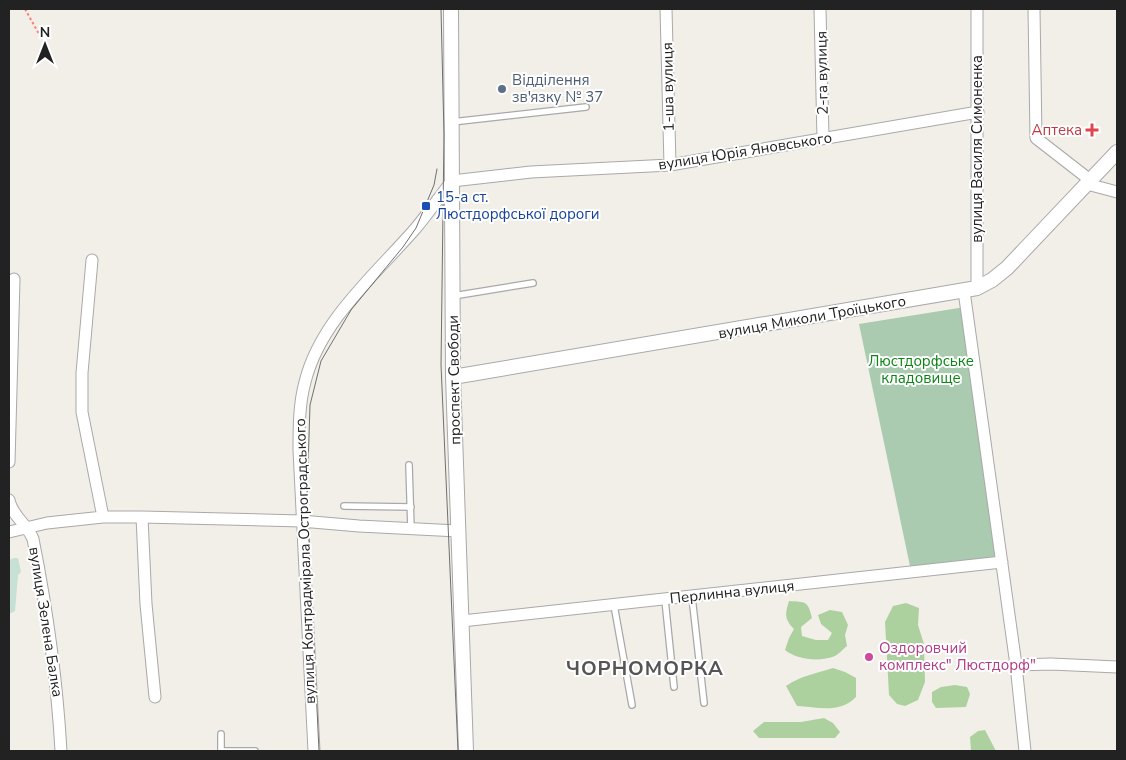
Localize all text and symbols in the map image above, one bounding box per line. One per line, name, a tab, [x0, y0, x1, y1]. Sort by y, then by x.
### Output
north arrow	[20, 20, 70, 70]
text: N	[40, 23, 50, 42]
street label: 2-га вулиця	[811, 31, 833, 115]
street label: 1-ша вулиця	[657, 42, 679, 132]
street label: вулиця Василя Симоненка	[967, 55, 987, 243]
place label: Відділення зв'язку № 37	[512, 70, 603, 107]
marker: Відділення зв'язку № 37	[496, 83, 508, 95]
place label: Аптека	[1032, 120, 1082, 140]
marker: Аптека	[1086, 124, 1098, 136]
street label: вулиця Юрія Яновського	[657, 127, 833, 175]
place label: 15-а ст. Люстдорфської дороги	[436, 187, 600, 224]
marker: 15-а ст. Люстдорфської дороги	[420, 200, 432, 212]
street label: вулиця Миколи Троїцького	[717, 291, 907, 343]
street label: проспект Свободи	[443, 315, 465, 445]
park label: Люстдорфське кладовище	[868, 351, 974, 388]
street label: вулиця Контрадмірала Остроградського	[290, 418, 320, 704]
street label: вулиця Зелена Балка	[24, 546, 68, 698]
street label: Перлинна вулиця	[669, 576, 795, 608]
place label: Оздоровчий комплекс" Люстдорф"	[879, 638, 1036, 675]
marker: Оздоровчий комплекс" Люстдорф"	[863, 651, 875, 663]
district label: ЧОРНОМОРКА	[566, 655, 724, 682]

